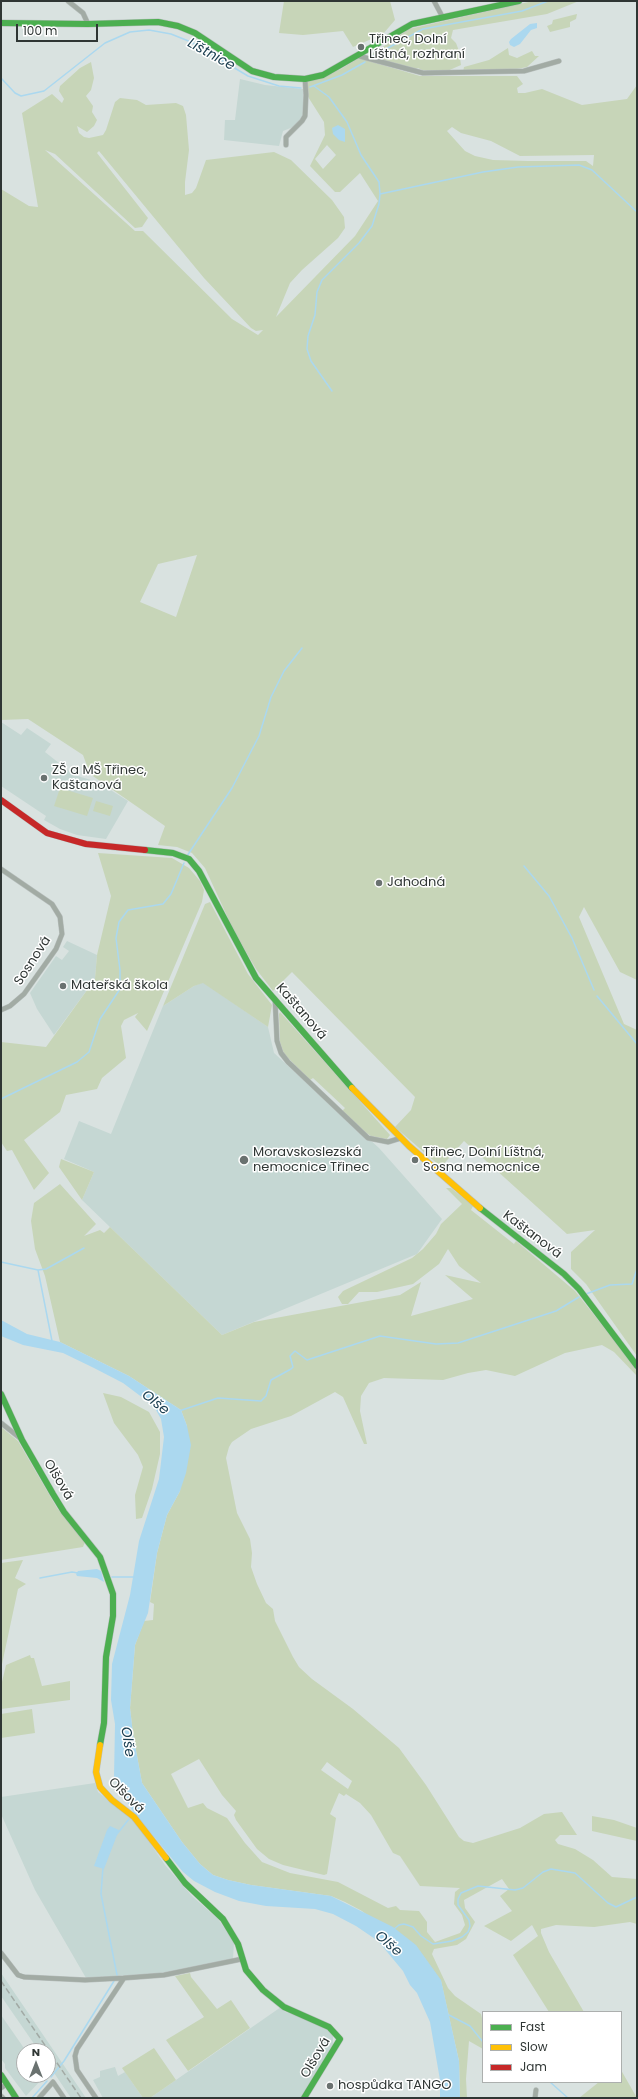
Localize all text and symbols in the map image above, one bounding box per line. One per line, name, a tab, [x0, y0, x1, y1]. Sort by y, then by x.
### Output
scale bar	[18, 16, 100, 42]
text: 100 m	[23, 22, 57, 39]
place label: Třinec, Dolní Líštná, rozhraní	[369, 32, 465, 63]
water label: Líštnice	[184, 35, 238, 75]
marker: Třinec, Dolní Líštná, rozhraní	[356, 42, 366, 52]
place label: ZŠ a MŠ Třinec, Kaštanová	[52, 763, 147, 794]
marker: ZŠ a MŠ Třinec, Kaštanová	[39, 773, 49, 783]
place label: Jahodná	[387, 875, 445, 891]
marker: Jahodná	[374, 878, 384, 888]
street label: Sosnová	[11, 933, 55, 989]
place label: Mateřská škola	[71, 978, 168, 994]
marker: Mateřská škola	[58, 981, 68, 991]
street label: Kaštanová	[272, 981, 330, 1043]
place label: Moravskoslezská nemocnice Třinec	[253, 1145, 369, 1176]
place label: Třinec, Dolní Líštná, Sosna nemocnice	[423, 1145, 544, 1176]
marker: Moravskoslezská nemocnice Třinec	[238, 1154, 250, 1166]
marker: Třinec, Dolní Líštná, Sosna nemocnice	[410, 1155, 420, 1165]
street label: Kaštanová	[500, 1208, 564, 1262]
water label: Olše	[138, 1387, 172, 1419]
street label: Olšová	[40, 1457, 76, 1503]
water label: Olše	[116, 1726, 138, 1758]
street label: Olšová	[105, 1775, 147, 1817]
water label: Olše	[371, 1928, 405, 1960]
legend	[482, 2011, 622, 2083]
text: Fast	[520, 2018, 545, 2035]
street label: Olšová	[298, 2035, 334, 2081]
text: Slow	[520, 2038, 548, 2055]
north arrow	[16, 2043, 56, 2083]
text: N	[32, 2044, 40, 2060]
text: Jam	[520, 2058, 547, 2075]
place label: hospůdka TANGO	[338, 2078, 452, 2094]
marker: hospůdka TANGO	[325, 2081, 335, 2091]

